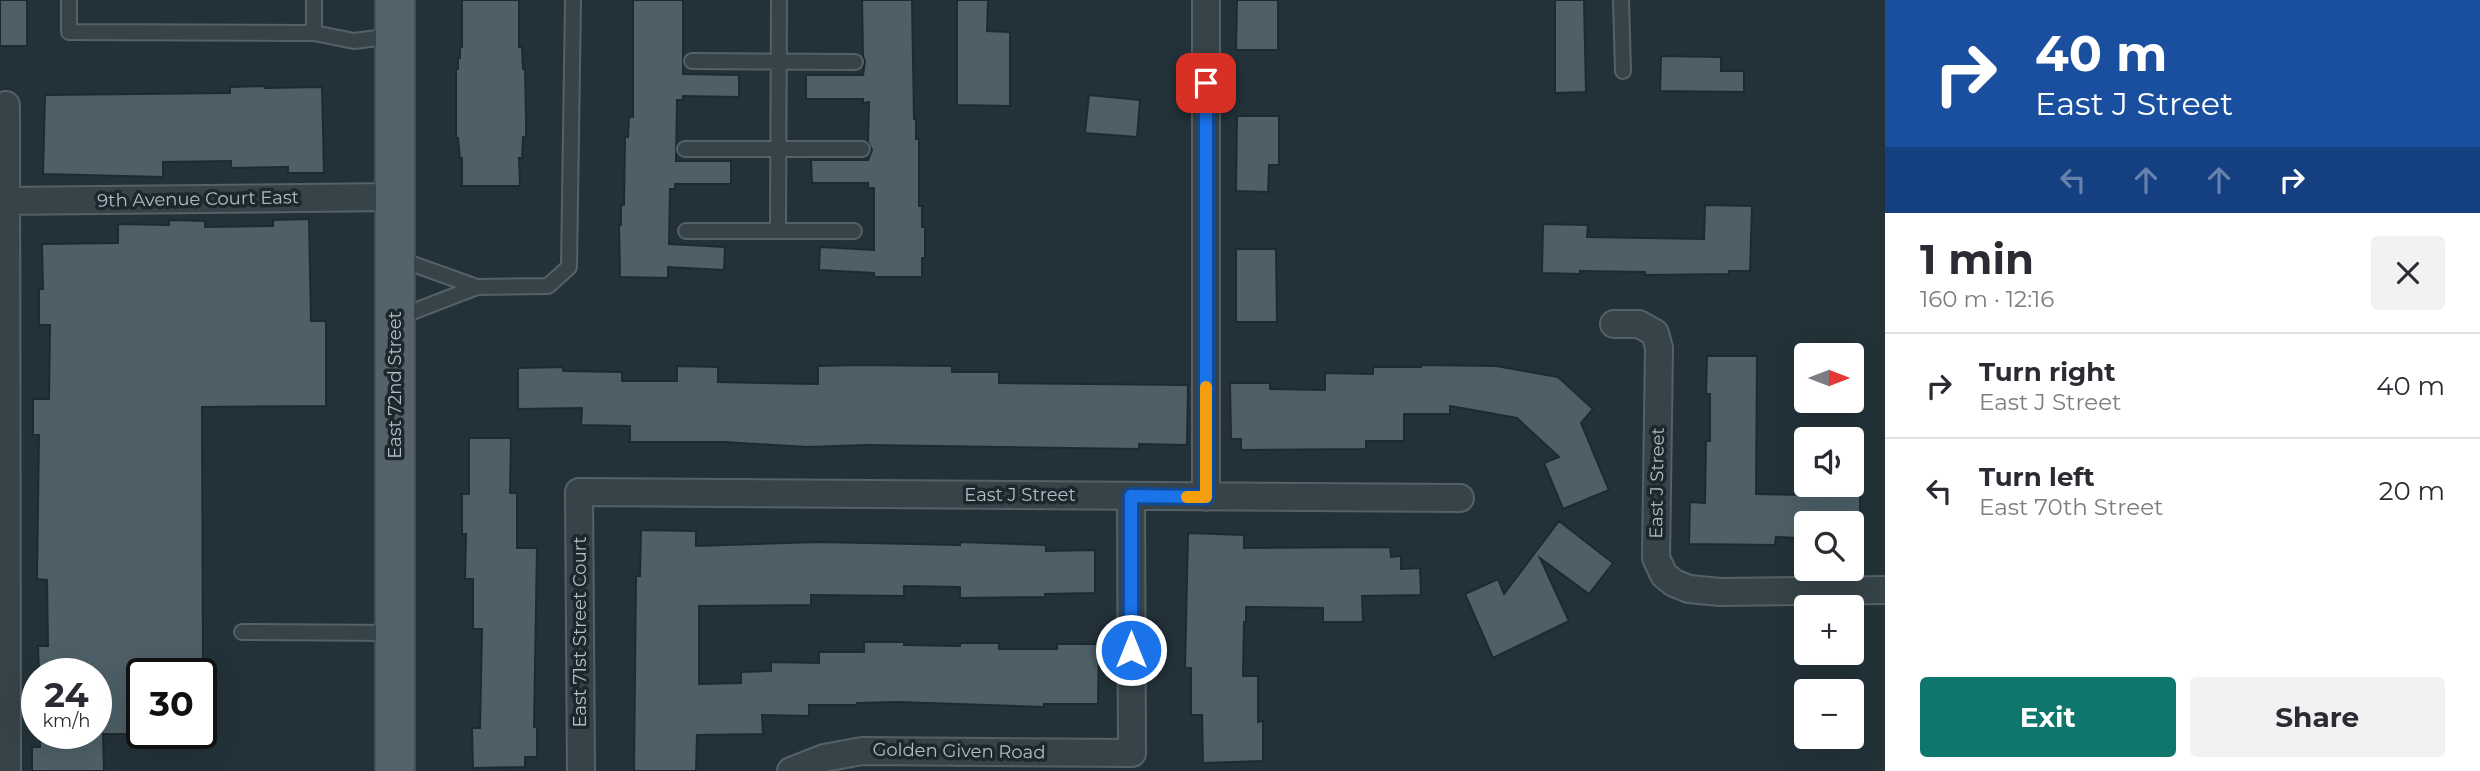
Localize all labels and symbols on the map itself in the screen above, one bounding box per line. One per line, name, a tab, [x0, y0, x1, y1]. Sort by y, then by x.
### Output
pin	[1176, 53, 1236, 113]
street label: 9th Avenue Court East	[97, 186, 299, 212]
street label: East 72nd Street	[384, 311, 406, 459]
north arrow	[1794, 343, 1864, 413]
street label: East J Street	[1645, 427, 1669, 539]
street label: East J Street	[964, 484, 1076, 506]
street label: East 71st Street Court	[569, 536, 591, 728]
position arrow	[1094, 613, 1168, 687]
speed limit sign: 30	[126, 658, 217, 749]
street label: Golden Given Road	[872, 738, 1046, 764]

